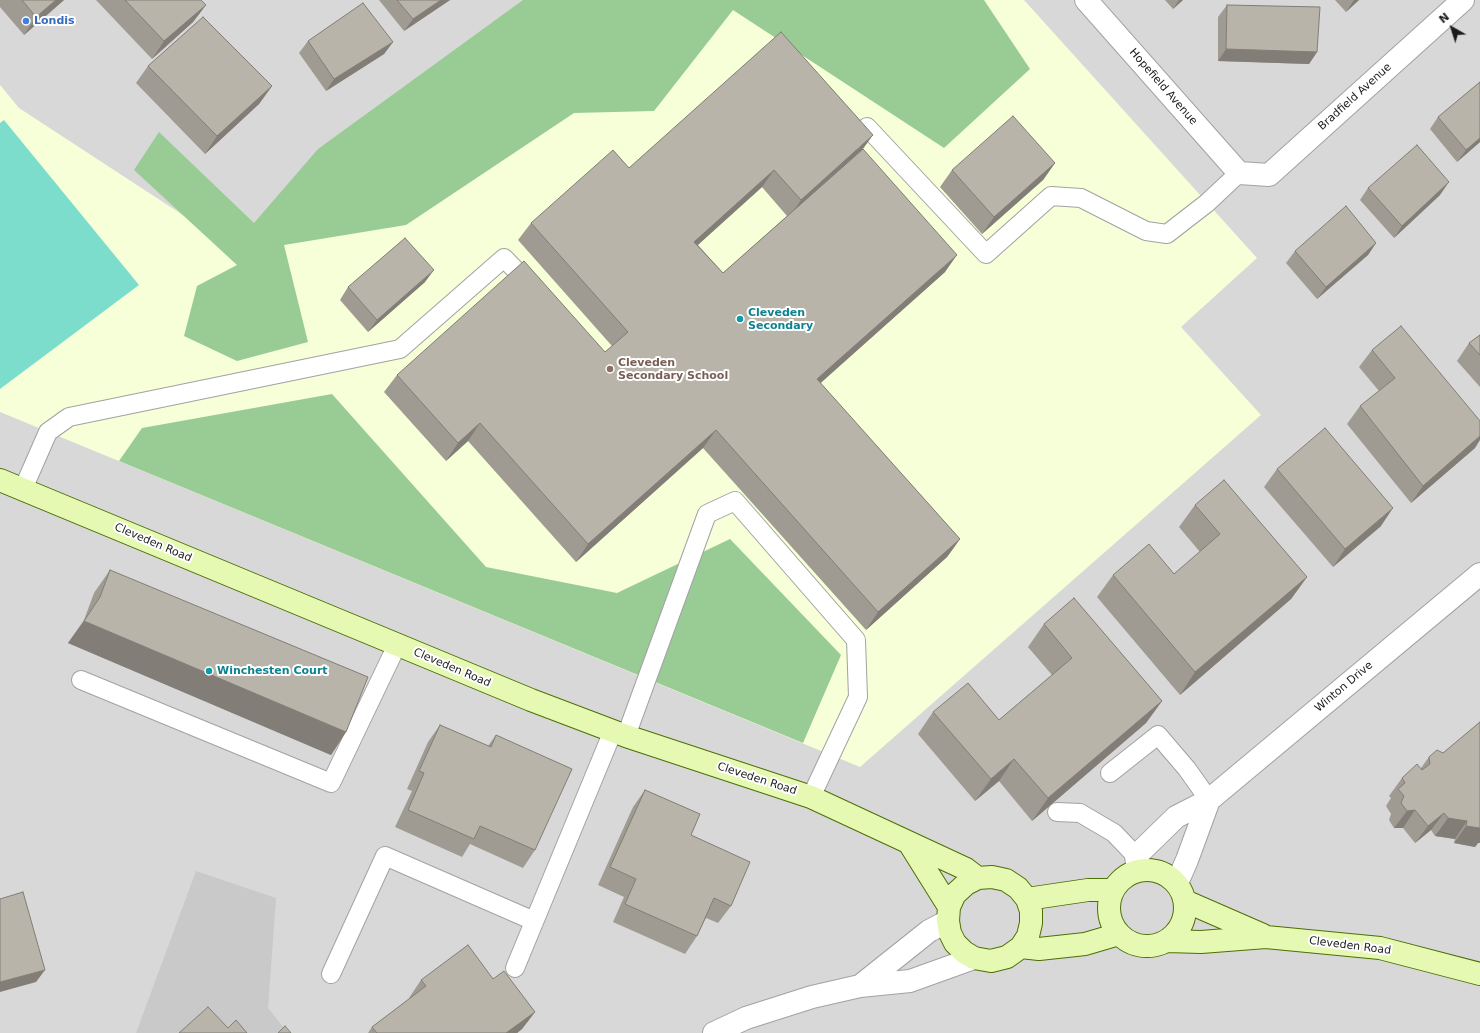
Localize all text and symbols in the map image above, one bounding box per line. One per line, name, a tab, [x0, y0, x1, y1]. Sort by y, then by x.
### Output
north arrow	[1432, 8, 1472, 48]
text: N	[1436, 10, 1452, 26]
place label: Londis	[34, 14, 75, 28]
marker: Londis	[21, 16, 31, 26]
street label: Hopefield Avenue	[1126, 46, 1200, 128]
street label: Bradfield Avenue	[1316, 61, 1394, 133]
place label: Cleveden Secondary	[748, 306, 813, 332]
marker: Cleveden Secondary	[735, 314, 745, 324]
place label: Cleveden Secondary School	[618, 356, 728, 382]
marker: Cleveden Secondary School	[605, 364, 615, 374]
street label: Cleveden Road	[112, 521, 194, 565]
street label: Cleveden Road	[411, 646, 493, 690]
street label: Winton Drive	[1312, 659, 1376, 715]
place label: Winchesten Court	[217, 664, 328, 678]
marker: Winchesten Court	[204, 666, 214, 676]
street label: Cleveden Road	[716, 760, 798, 798]
street label: Cleveden Road	[1308, 934, 1392, 958]

